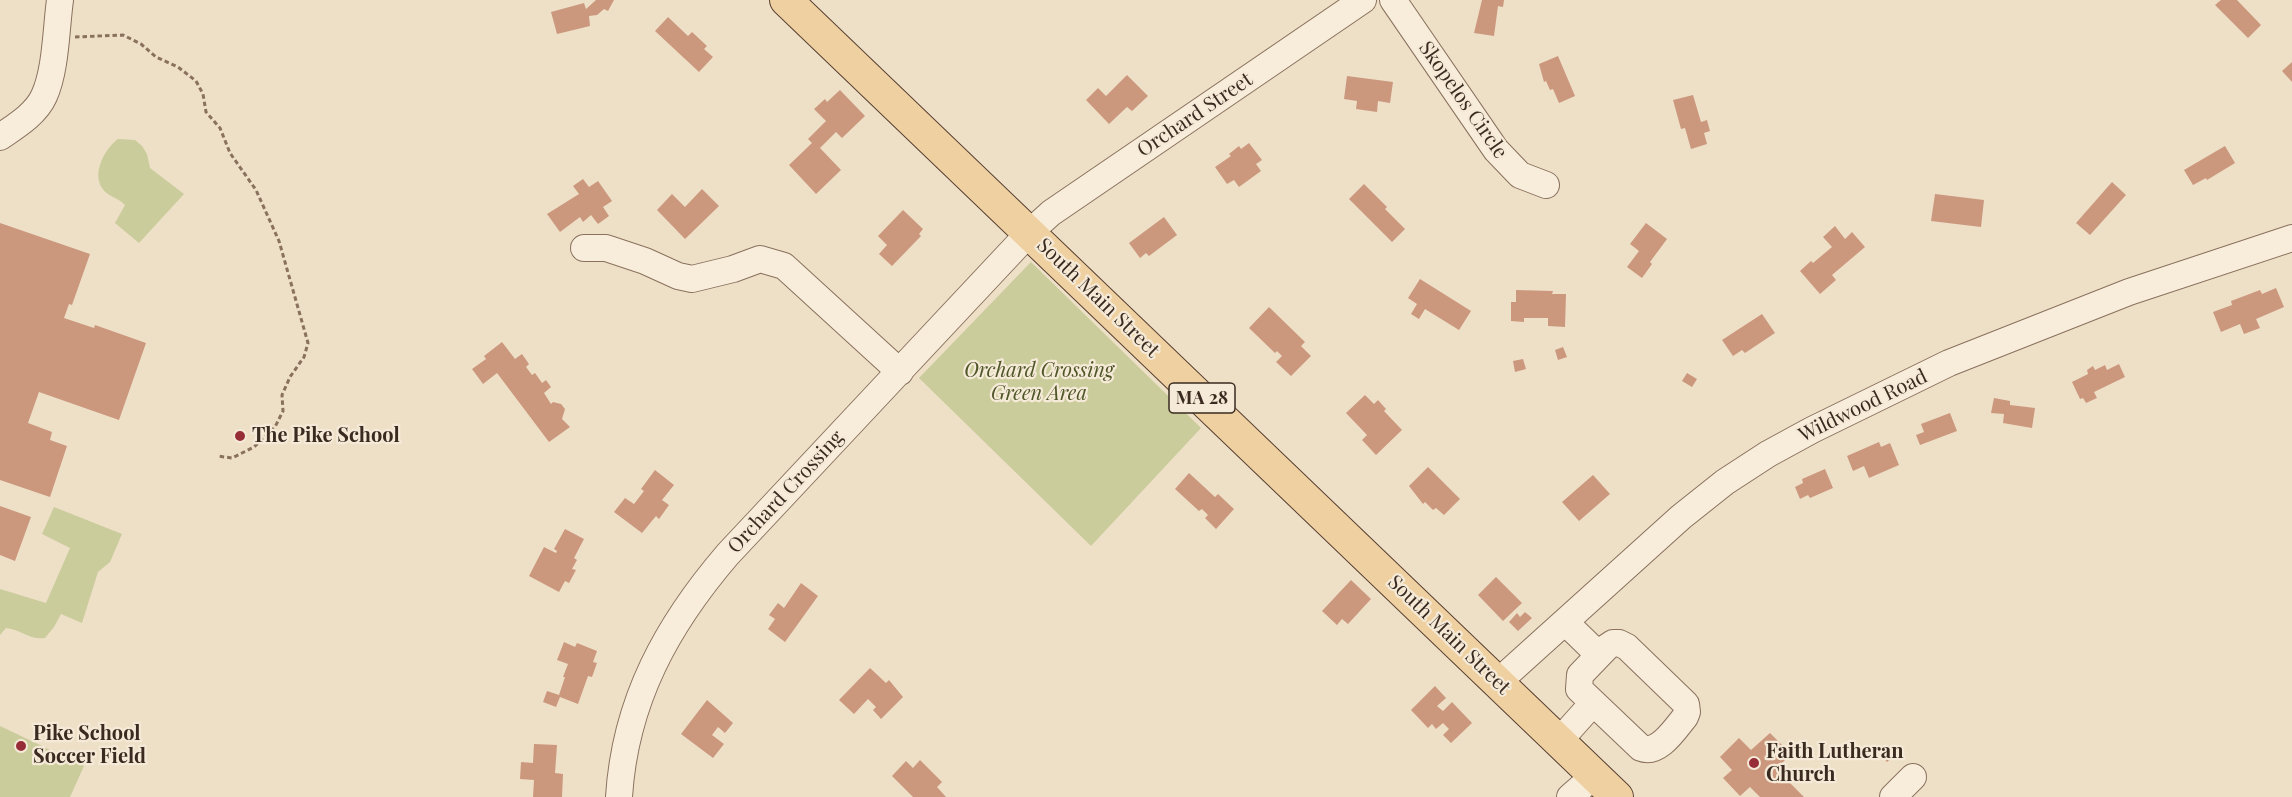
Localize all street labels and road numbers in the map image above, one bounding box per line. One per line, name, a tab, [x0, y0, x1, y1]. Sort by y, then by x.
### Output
street label: Skopelos Circle	[1414, 37, 1512, 163]
street label: Orchard Street	[1133, 68, 1257, 162]
street label: South Main Street	[1032, 233, 1164, 363]
street label: Wildwood Road	[1795, 365, 1931, 447]
road number: MA 28	[1169, 383, 1235, 413]
street label: Orchard Crossing	[723, 426, 849, 558]
street label: South Main Street	[1383, 570, 1515, 700]

